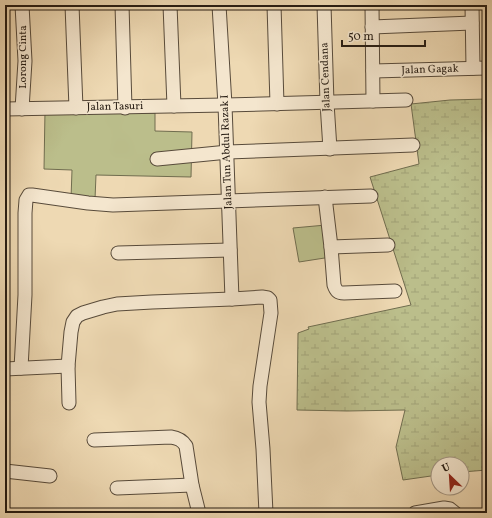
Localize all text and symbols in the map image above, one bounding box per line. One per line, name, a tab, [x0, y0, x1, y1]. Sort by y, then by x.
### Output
scale bar	[342, 22, 425, 48]
street label: Lorong Cinta	[16, 25, 31, 89]
text: 50 m	[348, 29, 374, 45]
street label: Jalan Cendana	[317, 42, 335, 112]
street label: Jalan Gagak	[401, 62, 459, 78]
street label: Jalan Tun Abdul Razak I	[217, 94, 237, 210]
street label: Jalan Tasuri	[87, 99, 143, 115]
north arrow	[430, 456, 470, 496]
text: U	[440, 460, 453, 477]

